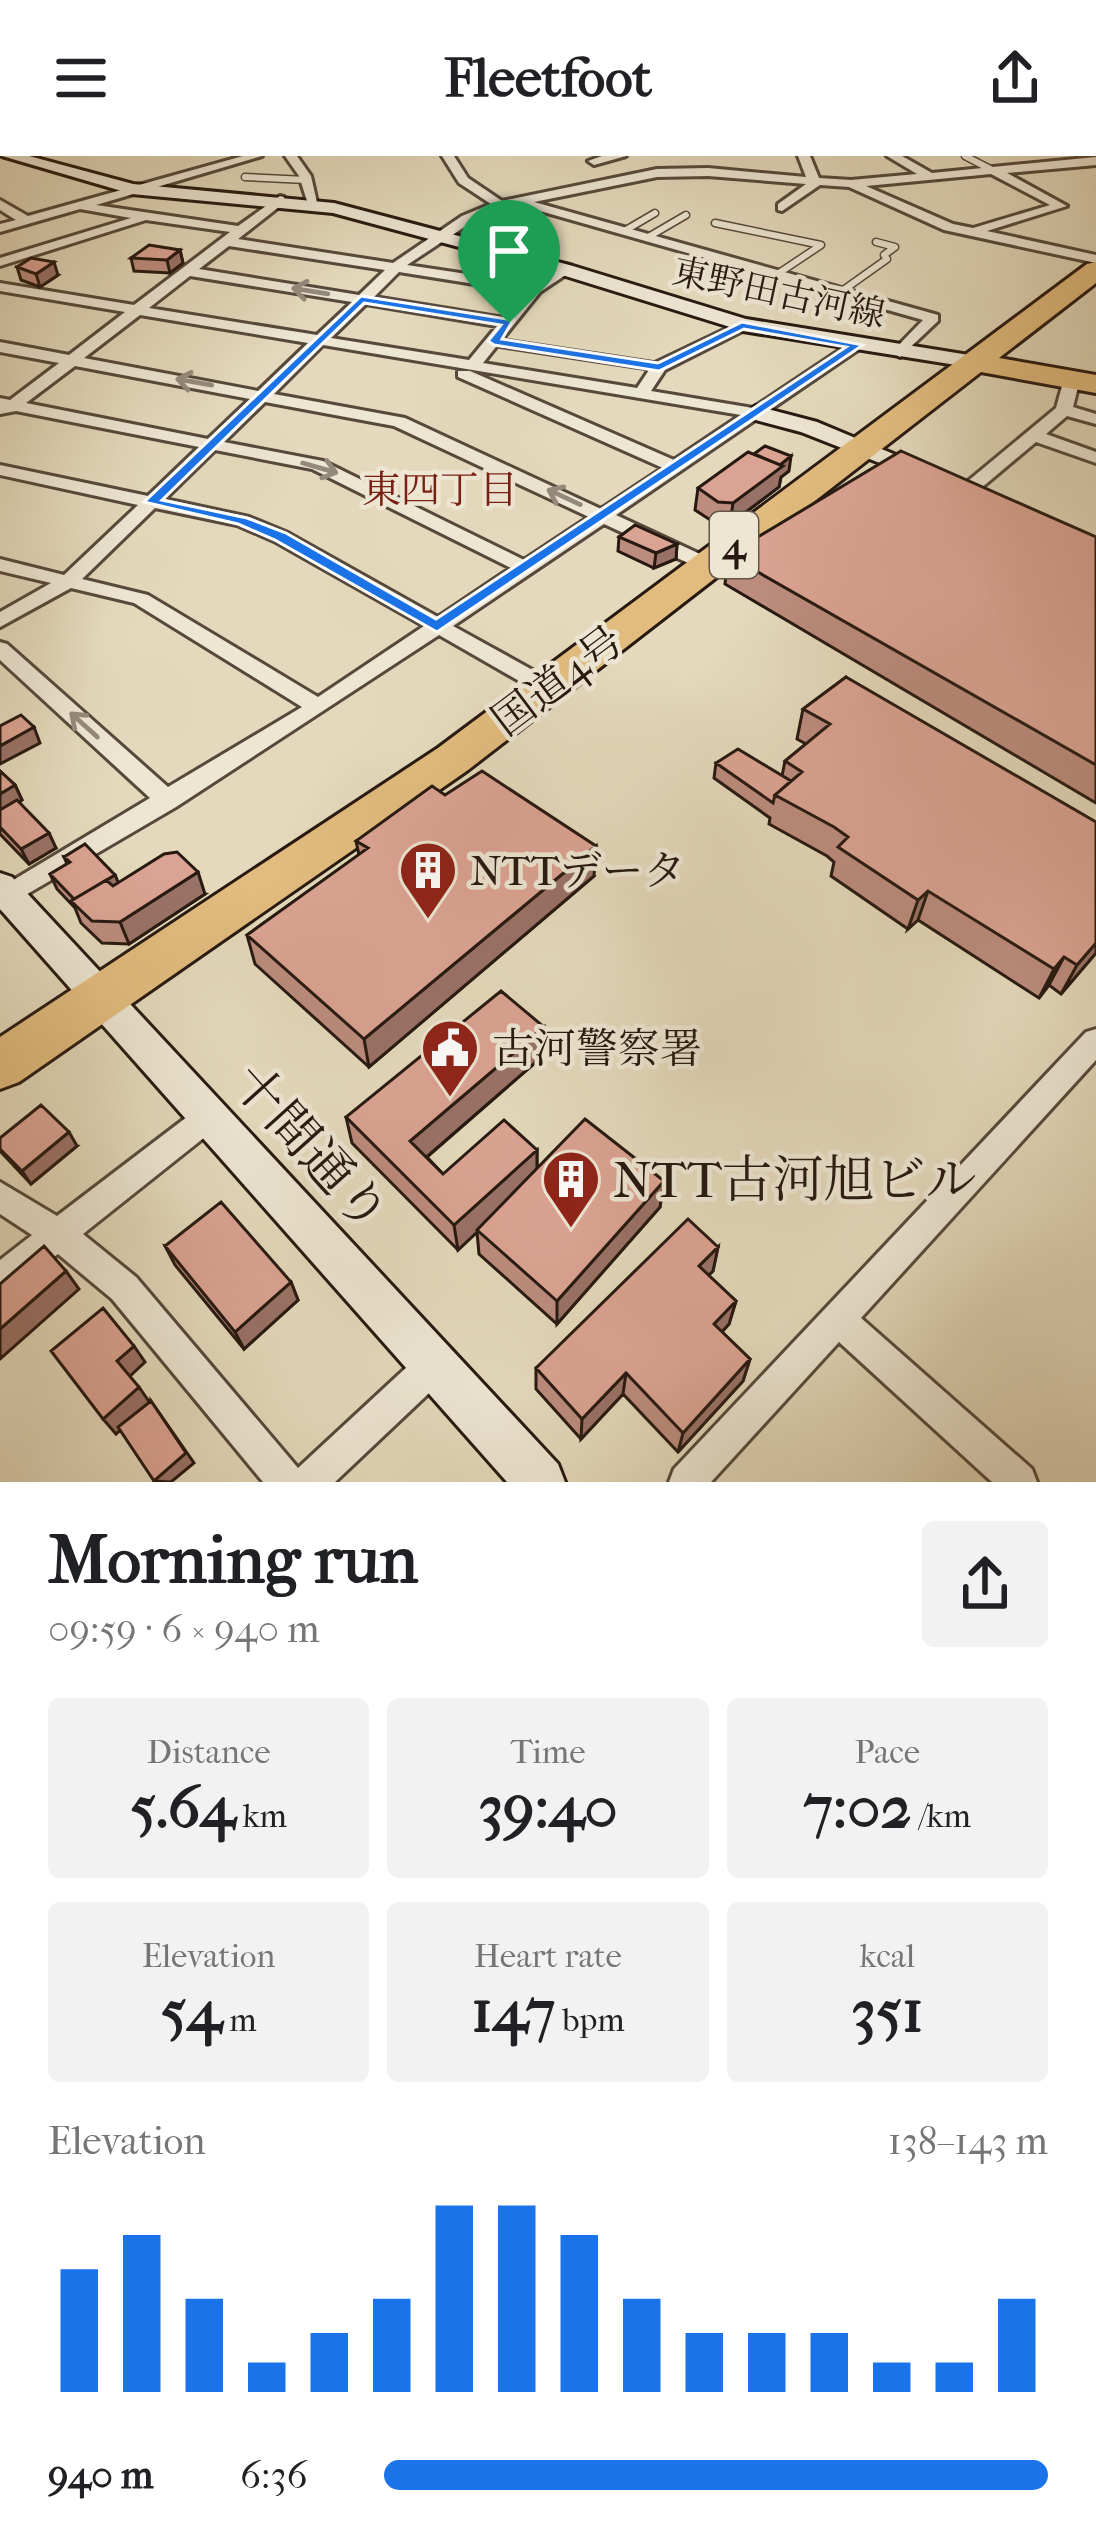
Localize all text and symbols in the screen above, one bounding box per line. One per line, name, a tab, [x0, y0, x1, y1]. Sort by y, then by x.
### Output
icon: menu	[48, 45, 114, 111]
icon: share	[982, 45, 1048, 111]
text: Fleetfoot	[444, 47, 652, 110]
pin	[458, 200, 560, 323]
icon: arrive	[476, 218, 542, 284]
street label: 東野田古河線	[669, 250, 889, 336]
one-way arrow	[292, 279, 331, 302]
one-way arrow	[175, 370, 214, 393]
one-way arrow	[301, 458, 339, 480]
district label: 東四丁目	[362, 467, 518, 513]
one-way arrow	[547, 485, 583, 507]
road number: 4	[710, 512, 758, 578]
street label: 国道4号	[483, 616, 633, 746]
one-way arrow	[69, 712, 99, 739]
building icon: NTTデータ	[397, 839, 459, 921]
place label: NTTデータ	[470, 847, 685, 896]
public building icon: 古河警察署	[419, 1017, 481, 1099]
place label: 古河警察署	[492, 1025, 702, 1074]
street label: 十間通り	[220, 1052, 401, 1244]
building icon: NTT古河旭ビル	[540, 1148, 602, 1230]
place label: NTT古河旭ビル	[613, 1150, 977, 1210]
button: share	[922, 1521, 1048, 1647]
text: Morning run	[48, 1522, 418, 1599]
text: 09:59 · 6 × 940 m	[48, 1606, 320, 1652]
text: Distance	[147, 1733, 271, 1772]
text: Time	[510, 1733, 585, 1772]
text: Pace	[854, 1733, 920, 1772]
text: 5.64	[130, 1772, 236, 1843]
text: 39:40	[478, 1772, 618, 1843]
text: 7:02	[804, 1772, 911, 1843]
text: km	[236, 1797, 287, 1836]
text: /km	[911, 1797, 971, 1836]
text: Elevation	[142, 1937, 275, 1976]
text: Heart rate	[474, 1937, 622, 1976]
text: kcal	[860, 1937, 915, 1976]
text: 54	[161, 1976, 222, 2047]
text: 147	[471, 1976, 555, 2047]
text: 351	[851, 1976, 923, 2047]
text: m	[222, 2001, 257, 2040]
text: bpm	[555, 2001, 625, 2040]
text: Elevation	[48, 2118, 206, 2164]
text: 138–143 m	[888, 2118, 1048, 2164]
text: 940 m	[48, 2452, 153, 2498]
text: 6:36	[240, 2452, 308, 2498]

